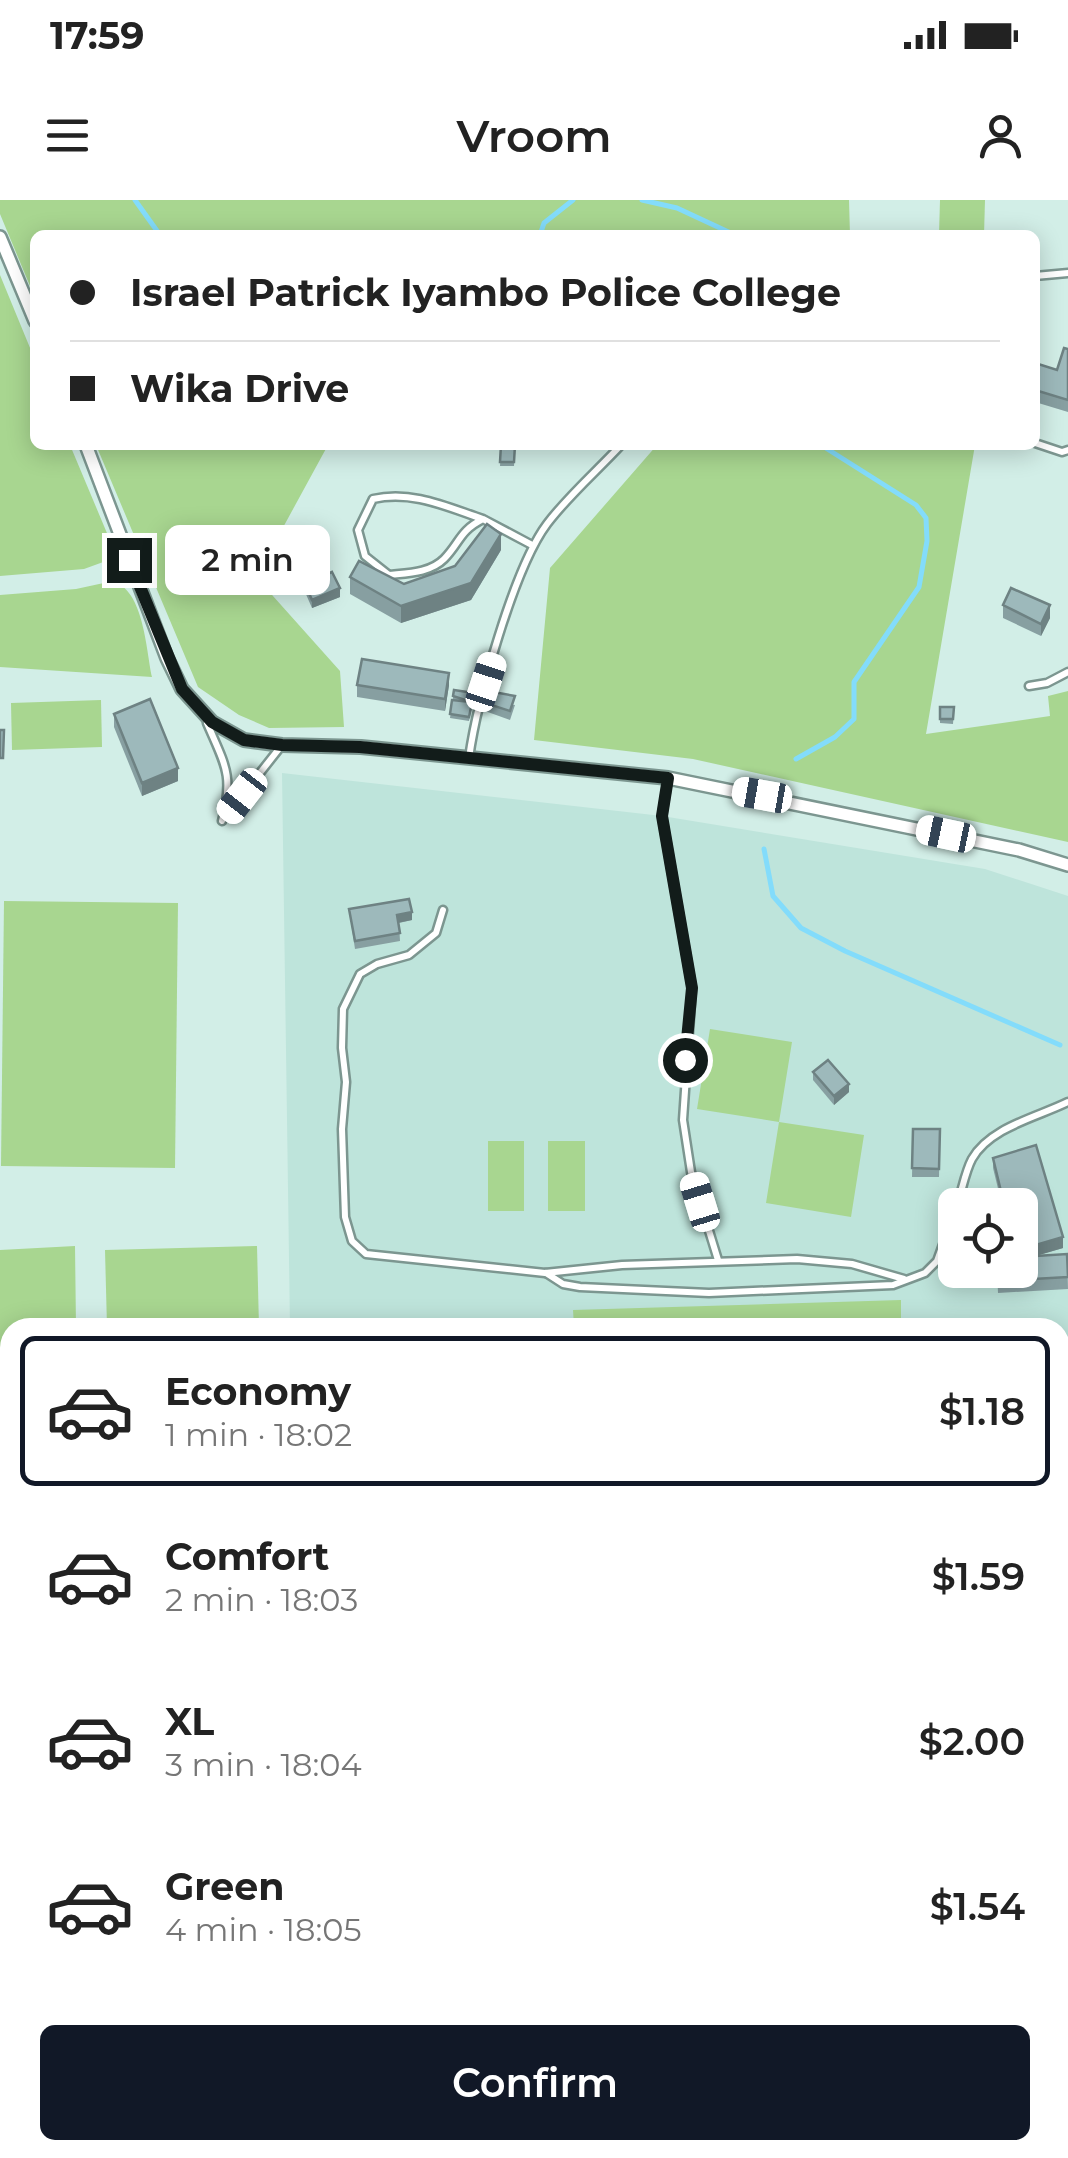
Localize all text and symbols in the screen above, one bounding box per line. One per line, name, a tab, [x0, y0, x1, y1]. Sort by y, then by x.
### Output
text: 17:59	[50, 12, 144, 59]
icon: menu	[40, 108, 95, 163]
text: Vroom	[456, 108, 612, 163]
icon: person	[973, 108, 1028, 163]
text: Israel Patrick Iyambo Police College	[130, 269, 841, 316]
text: Wika Drive	[130, 365, 349, 412]
callout: 2 min	[164, 525, 329, 595]
route end	[107, 538, 152, 583]
text: 2 min	[201, 540, 294, 579]
car	[462, 649, 510, 715]
car	[212, 763, 272, 829]
car	[730, 775, 794, 815]
car	[914, 813, 978, 855]
route start	[663, 1038, 708, 1083]
car	[677, 1169, 723, 1235]
map controls	[938, 1188, 1038, 1288]
button: locate	[938, 1188, 1038, 1288]
icon: car	[45, 1366, 135, 1456]
text: Economy	[165, 1368, 351, 1415]
text: $1.18	[939, 1388, 1025, 1435]
text: 1 min · 18:02	[165, 1415, 352, 1454]
icon: car	[45, 1531, 135, 1621]
text: Comfort	[165, 1533, 329, 1580]
text: $1.59	[932, 1553, 1025, 1600]
text: 2 min · 18:03	[165, 1580, 358, 1619]
icon: car	[45, 1696, 135, 1786]
text: XL	[165, 1698, 214, 1745]
text: $2.00	[919, 1718, 1025, 1765]
text: 3 min · 18:04	[165, 1745, 362, 1784]
icon: car	[45, 1861, 135, 1951]
text: Green	[165, 1863, 285, 1910]
text: $1.54	[930, 1883, 1025, 1930]
text: 4 min · 18:05	[165, 1910, 362, 1949]
button: Confirm	[40, 2025, 1030, 2140]

